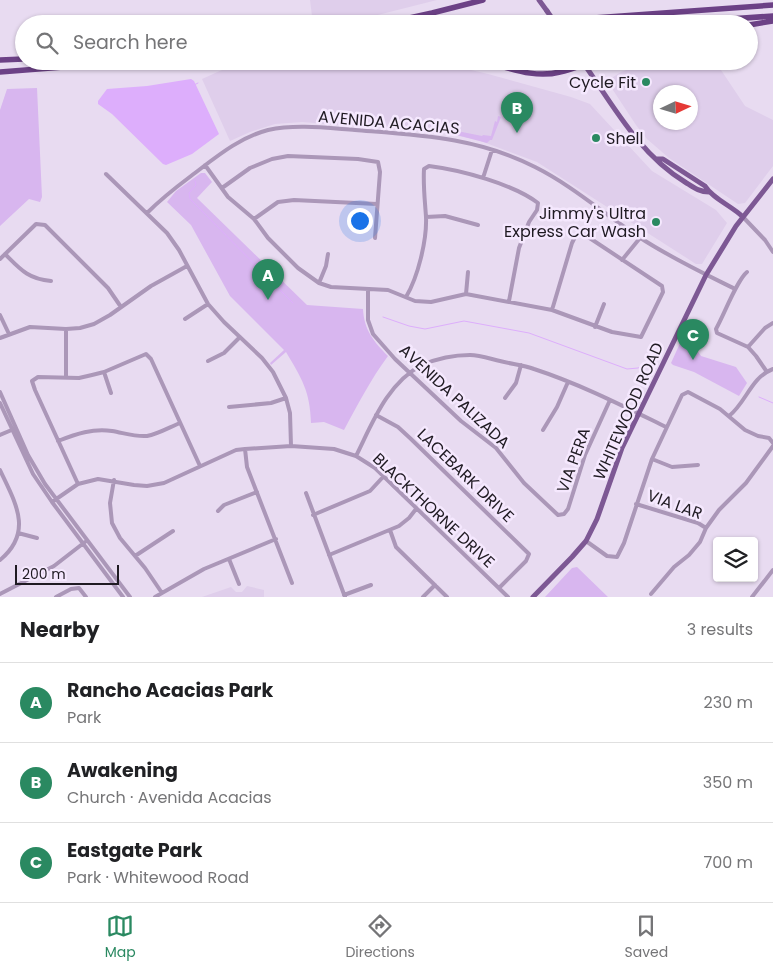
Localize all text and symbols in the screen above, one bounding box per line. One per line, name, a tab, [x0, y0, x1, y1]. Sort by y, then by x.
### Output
search box	[15, 15, 758, 70]
icon: search	[33, 29, 61, 57]
text: Search here	[73, 29, 187, 56]
place label: Cycle Fit	[569, 71, 636, 94]
marker: Cycle Fit	[640, 76, 652, 88]
north arrow	[653, 85, 698, 130]
pin: B	[501, 92, 533, 133]
street label: AVENIDA ACACIAS	[317, 105, 461, 140]
place label: Shell	[606, 127, 643, 150]
marker: Shell	[590, 132, 602, 144]
place label: Jimmy's Ultra Express Car Wash	[504, 202, 646, 243]
your location	[347, 208, 373, 234]
marker: Jimmy's Ultra Express Car Wash	[650, 216, 662, 228]
pin: A	[252, 259, 284, 300]
pin: C	[677, 319, 709, 360]
street label: AVENIDA PALIZADA	[394, 339, 515, 454]
street label: WHITEWOOD ROAD	[588, 339, 669, 484]
street label: LACEBARK DRIVE	[412, 423, 519, 528]
street label: VIA PERA	[551, 424, 596, 496]
street label: BLACKTHORNE DRIVE	[368, 448, 500, 573]
street label: VIA LAR	[644, 484, 706, 525]
map controls	[713, 537, 758, 582]
button: layers	[713, 537, 758, 582]
scale bar	[15, 562, 119, 585]
text: 200 m	[22, 564, 66, 584]
text: Nearby	[20, 615, 100, 644]
text: 3 results	[687, 618, 753, 641]
text: Rancho Acacias Park	[67, 677, 273, 704]
text: A	[30, 691, 42, 714]
text: 230 m	[704, 691, 753, 714]
text: Park	[67, 706, 101, 729]
text: Awakening	[67, 757, 178, 784]
text: B	[31, 771, 41, 794]
text: 350 m	[703, 771, 753, 794]
text: Church · Avenida Acacias	[67, 786, 272, 809]
text: Eastgate Park	[67, 837, 202, 864]
text: C	[30, 851, 42, 874]
text: 700 m	[703, 851, 753, 874]
text: Park · Whitewood Road	[67, 866, 249, 889]
tab: Map	[105, 912, 136, 963]
tab: Directions	[345, 912, 415, 963]
tab: Saved	[624, 912, 668, 963]

